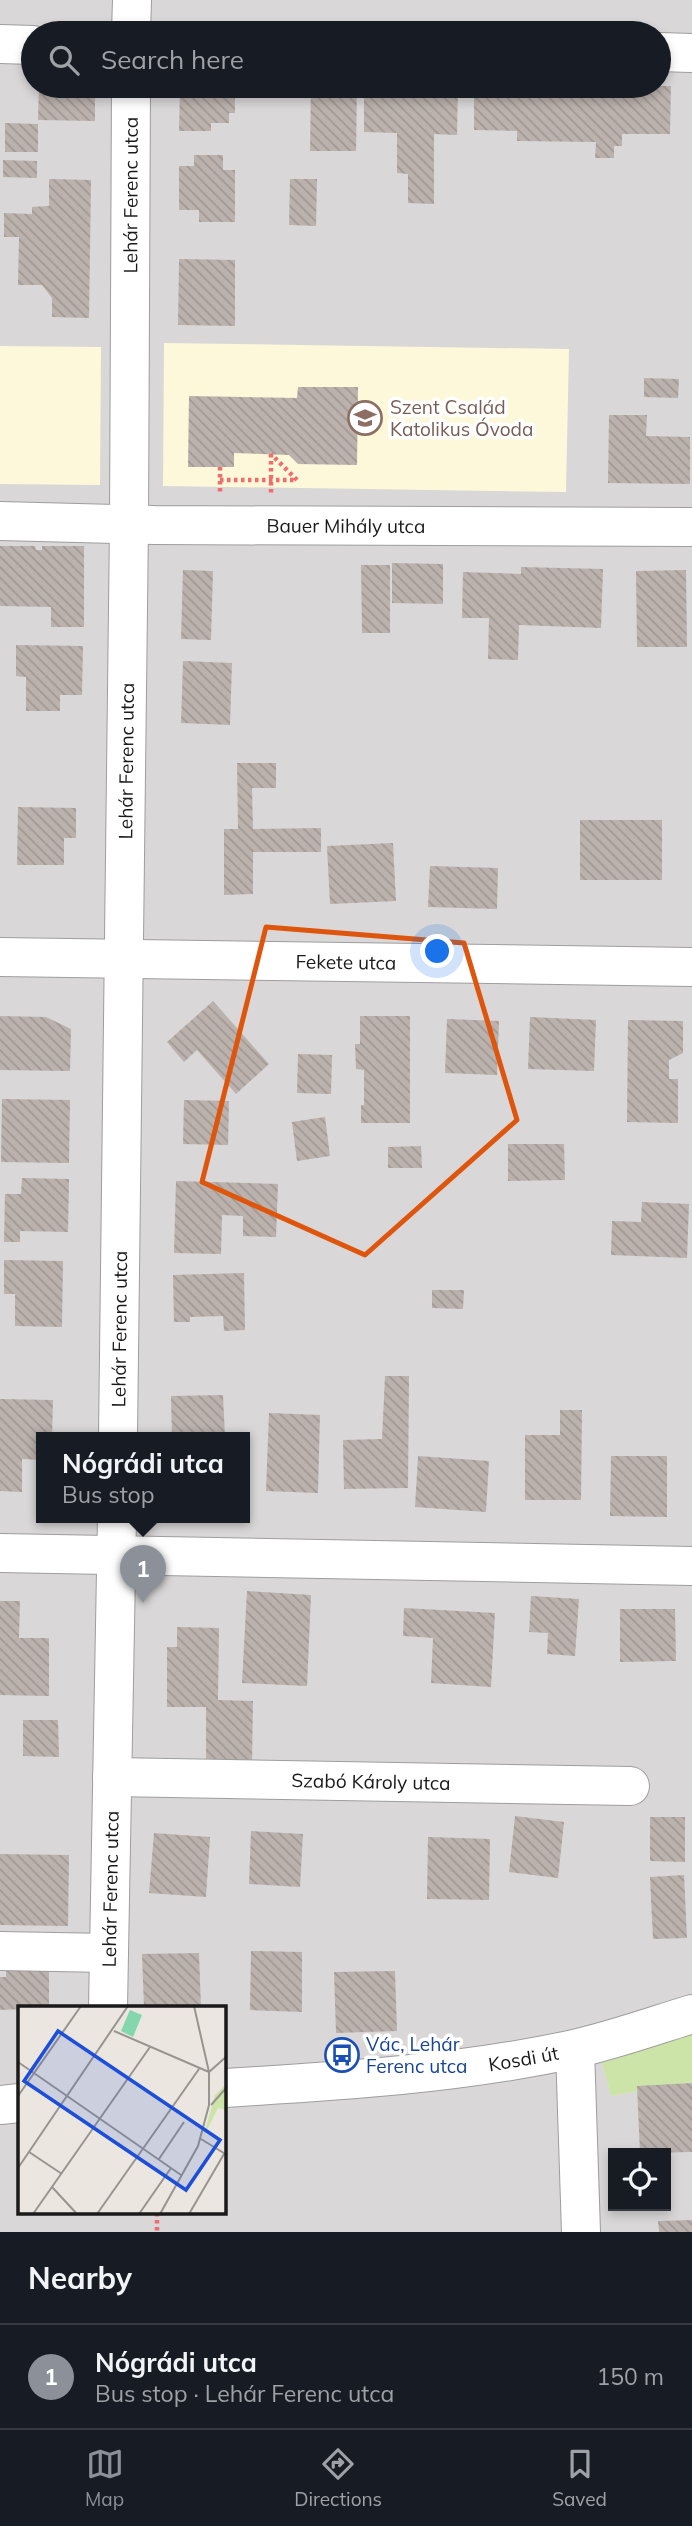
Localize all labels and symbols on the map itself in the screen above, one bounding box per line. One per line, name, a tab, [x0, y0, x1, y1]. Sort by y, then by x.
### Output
street label: Lehár Ferenc utca	[118, 117, 143, 273]
place label: Szent Család Katolikus Óvoda	[390, 395, 533, 441]
school or university icon: Szent Család Katolikus Óvoda	[346, 399, 384, 437]
street label: Bauer Mihály utca	[267, 513, 425, 538]
street label: Lehár Ferenc utca	[113, 683, 139, 839]
your location	[420, 934, 454, 968]
street label: Fekete utca	[295, 949, 396, 975]
street label: Lehár Ferenc utca	[106, 1251, 132, 1407]
pin: 1	[120, 1545, 166, 1603]
street label: Szabó Károly utca	[291, 1768, 451, 1795]
street label: Lehár Ferenc utca	[97, 1811, 124, 1968]
inset map	[18, 2006, 226, 2214]
place label: Vác, Lehár Ferenc utca	[366, 2032, 468, 2078]
bus stop icon: Vác, Lehár Ferenc utca	[323, 2036, 361, 2074]
street label: Kosdi út	[487, 2041, 561, 2076]

